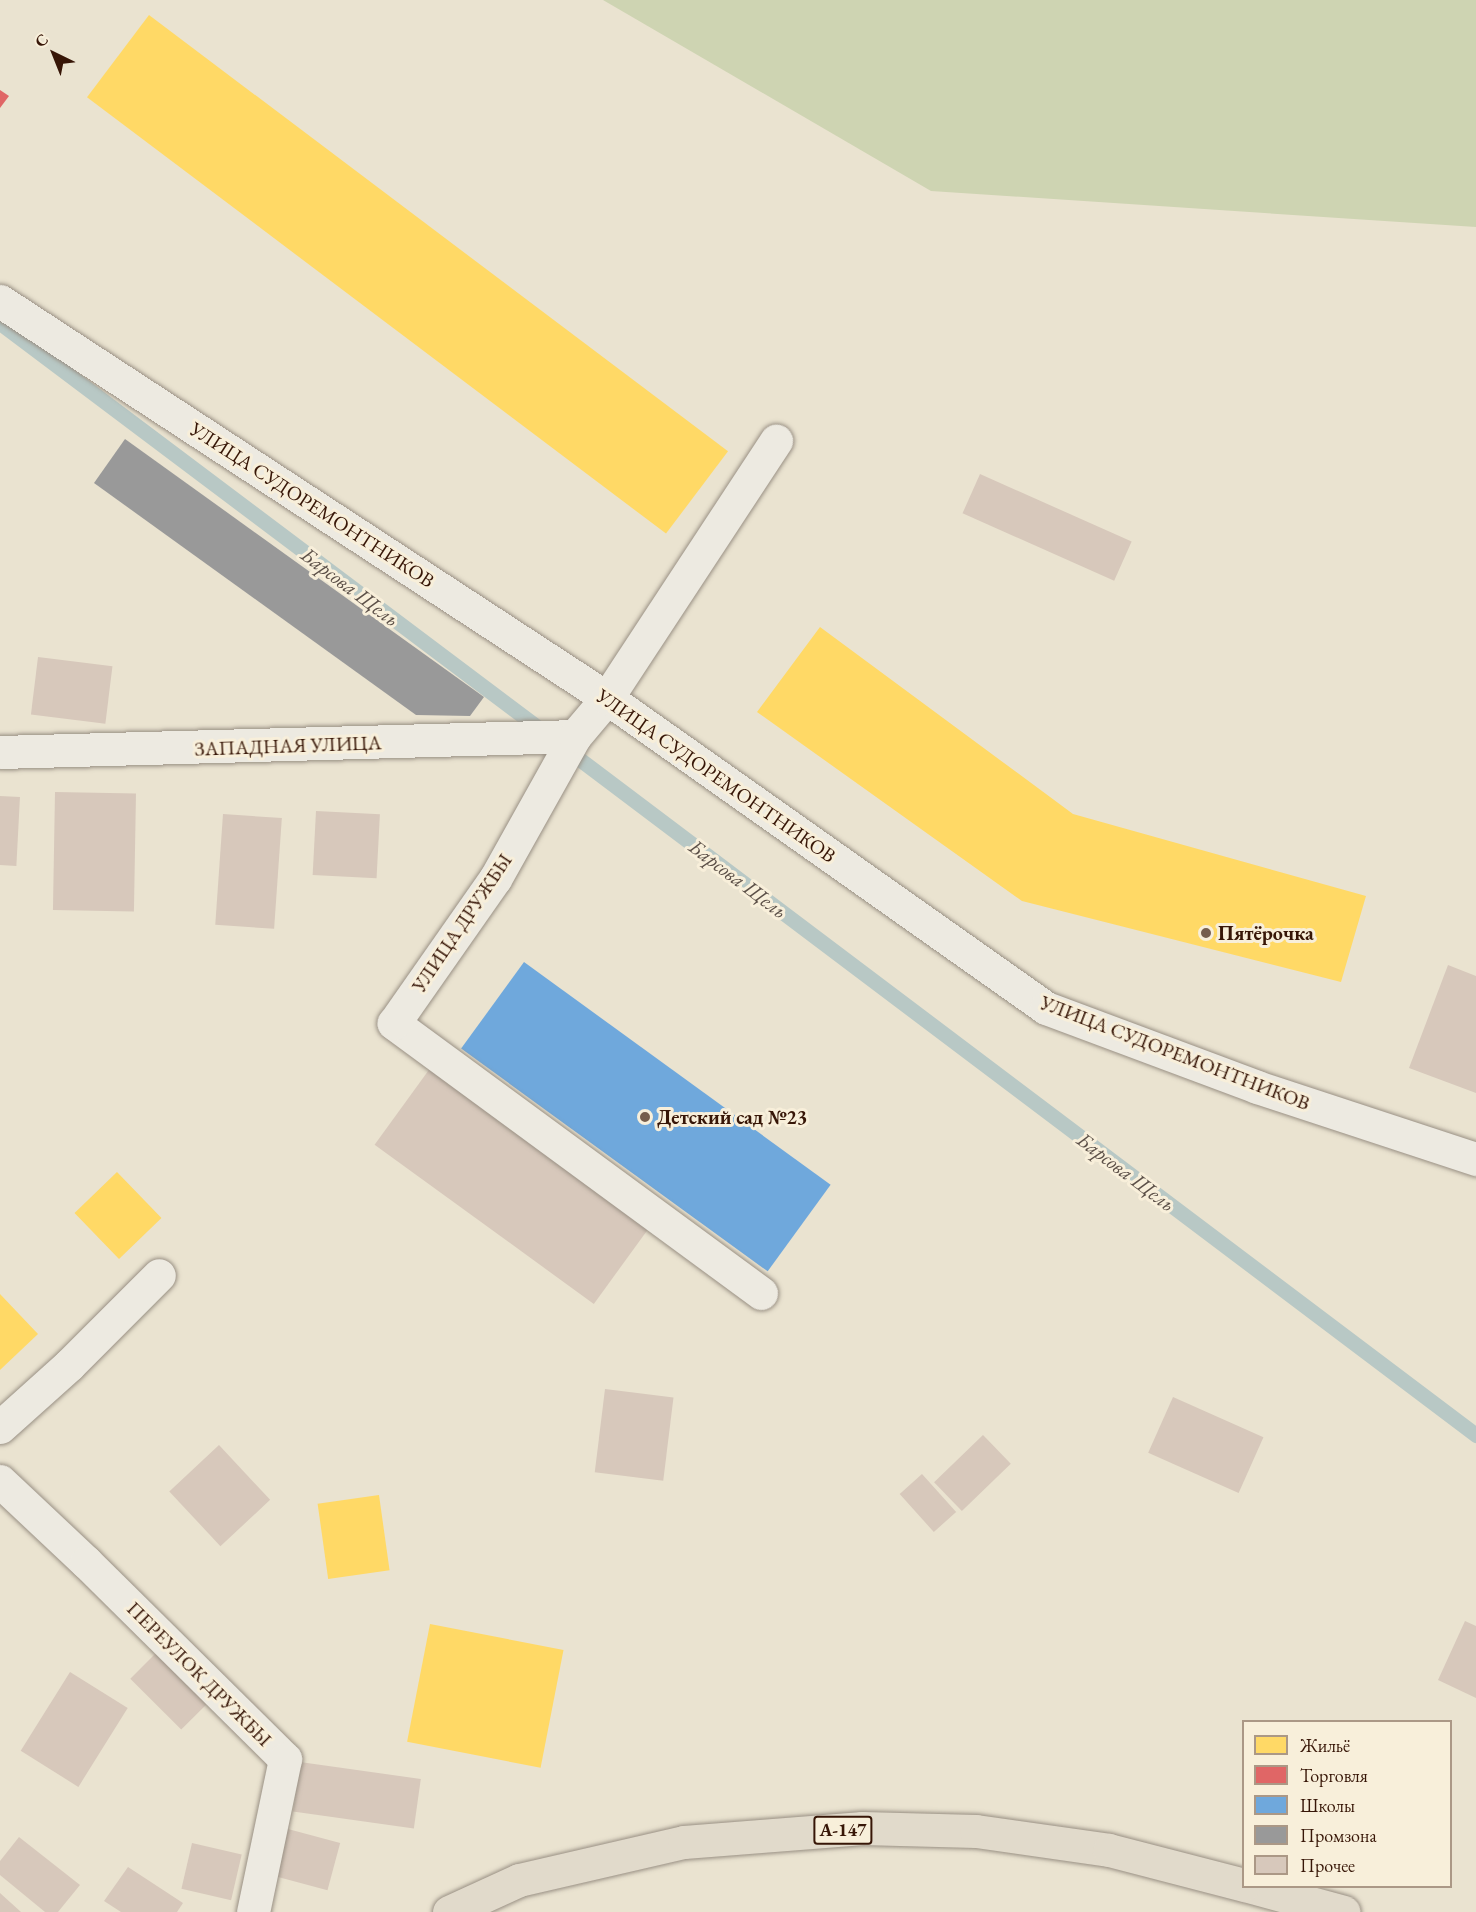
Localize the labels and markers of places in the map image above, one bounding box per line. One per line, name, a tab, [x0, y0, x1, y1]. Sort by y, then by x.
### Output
place label: Пятёрочка	[1218, 921, 1314, 945]
marker: Пятёрочка	[1199, 926, 1213, 940]
place label: Детский сад №23	[657, 1105, 807, 1129]
marker: Детский сад №23	[638, 1110, 652, 1124]

